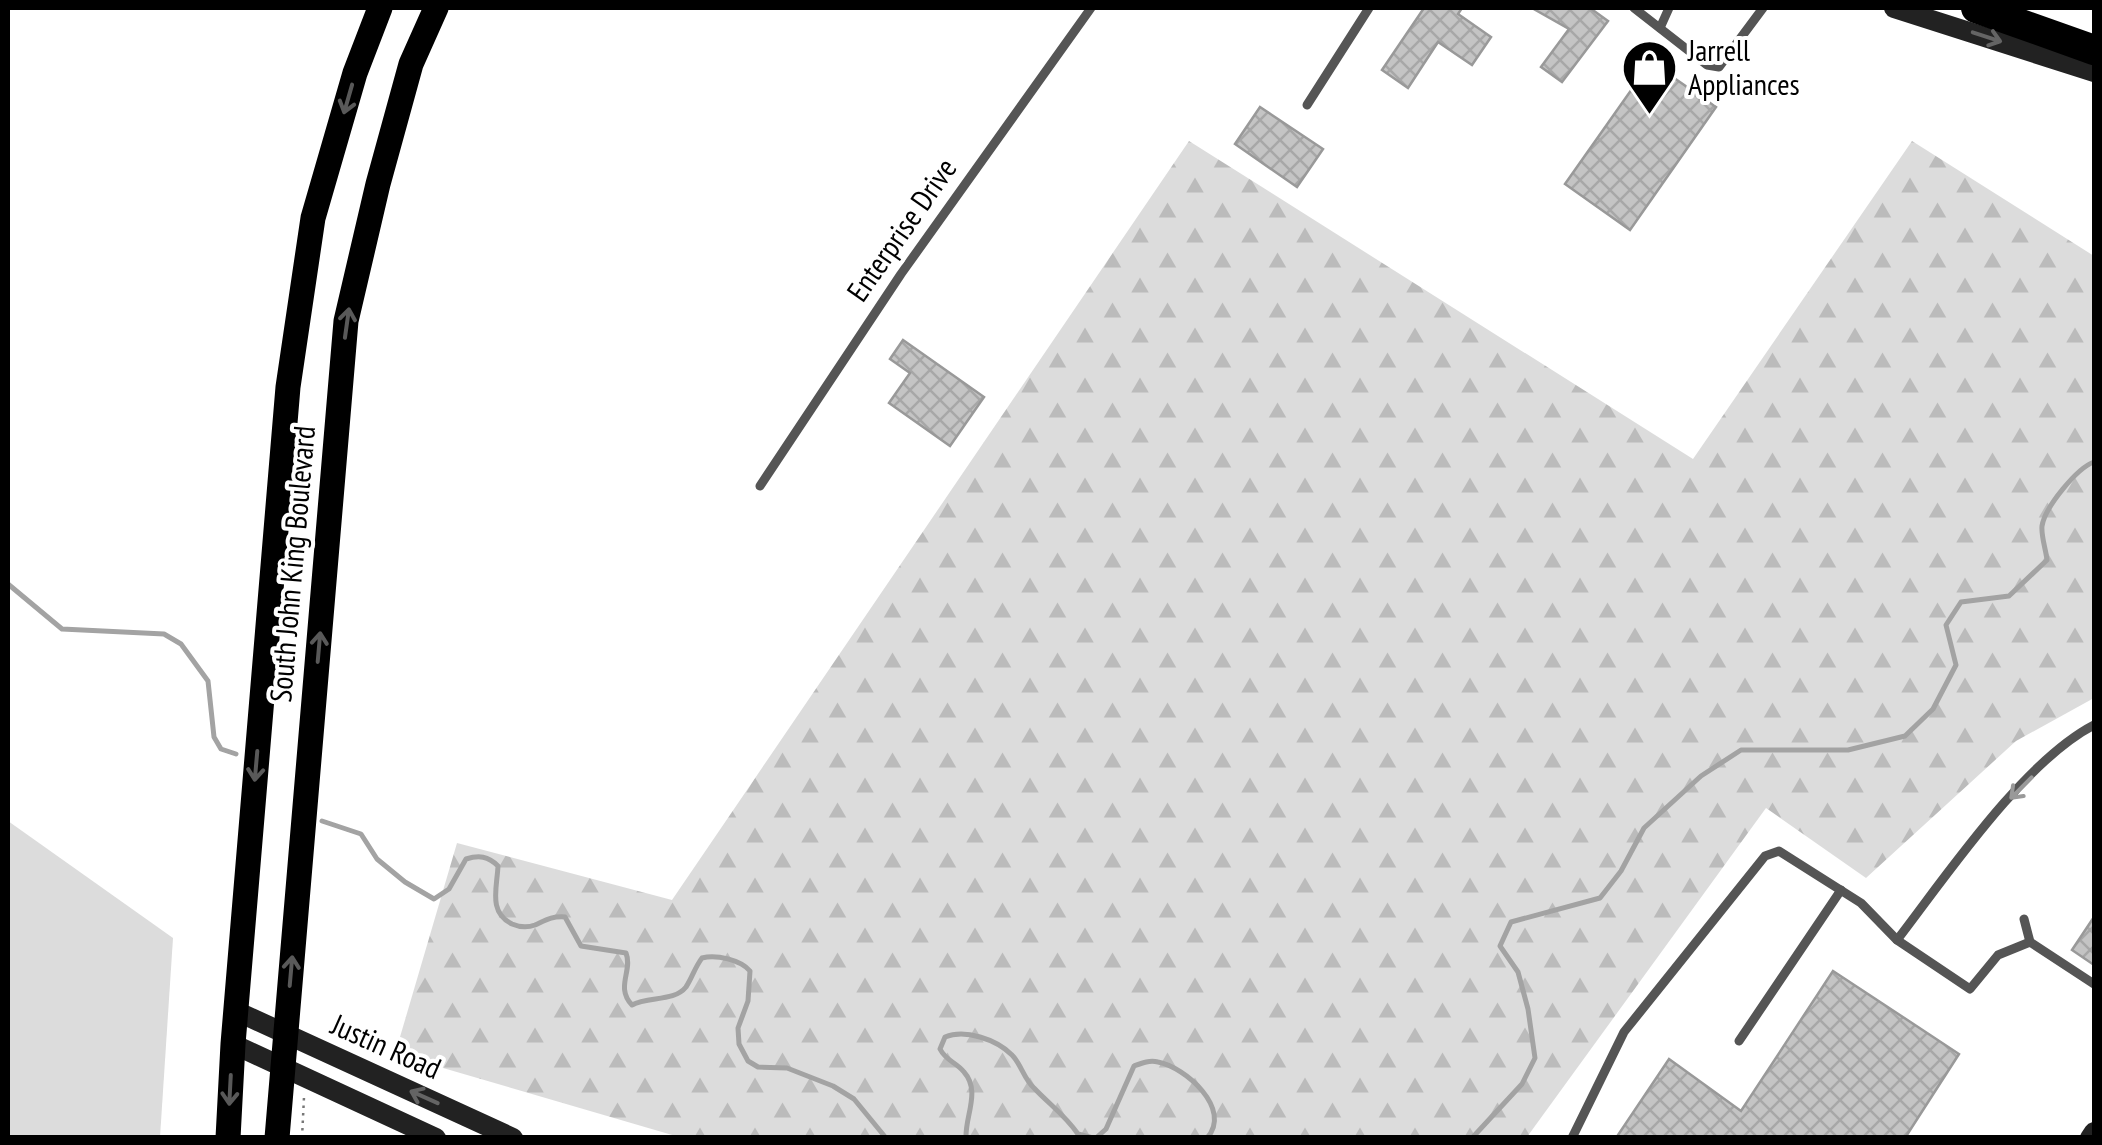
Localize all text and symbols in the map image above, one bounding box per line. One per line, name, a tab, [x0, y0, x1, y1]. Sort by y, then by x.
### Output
place label: Jarrell Appliances	[1687, 30, 1800, 103]
one-way arrow	[1970, 30, 2002, 48]
shop icon: Jarrell Appliances	[1619, 38, 1679, 117]
one-way arrow	[337, 83, 356, 115]
street label: Enterprise Drive	[837, 150, 964, 308]
one-way arrow	[339, 307, 357, 340]
street label: South John King Boulevard	[260, 424, 323, 704]
one-way arrow	[309, 631, 328, 663]
one-way arrow	[247, 750, 266, 782]
one-way arrow	[2009, 775, 2033, 799]
one-way arrow	[281, 955, 300, 987]
street label: Justin Road	[325, 1004, 447, 1087]
one-way arrow	[220, 1074, 239, 1106]
one-way arrow	[410, 1087, 440, 1106]

